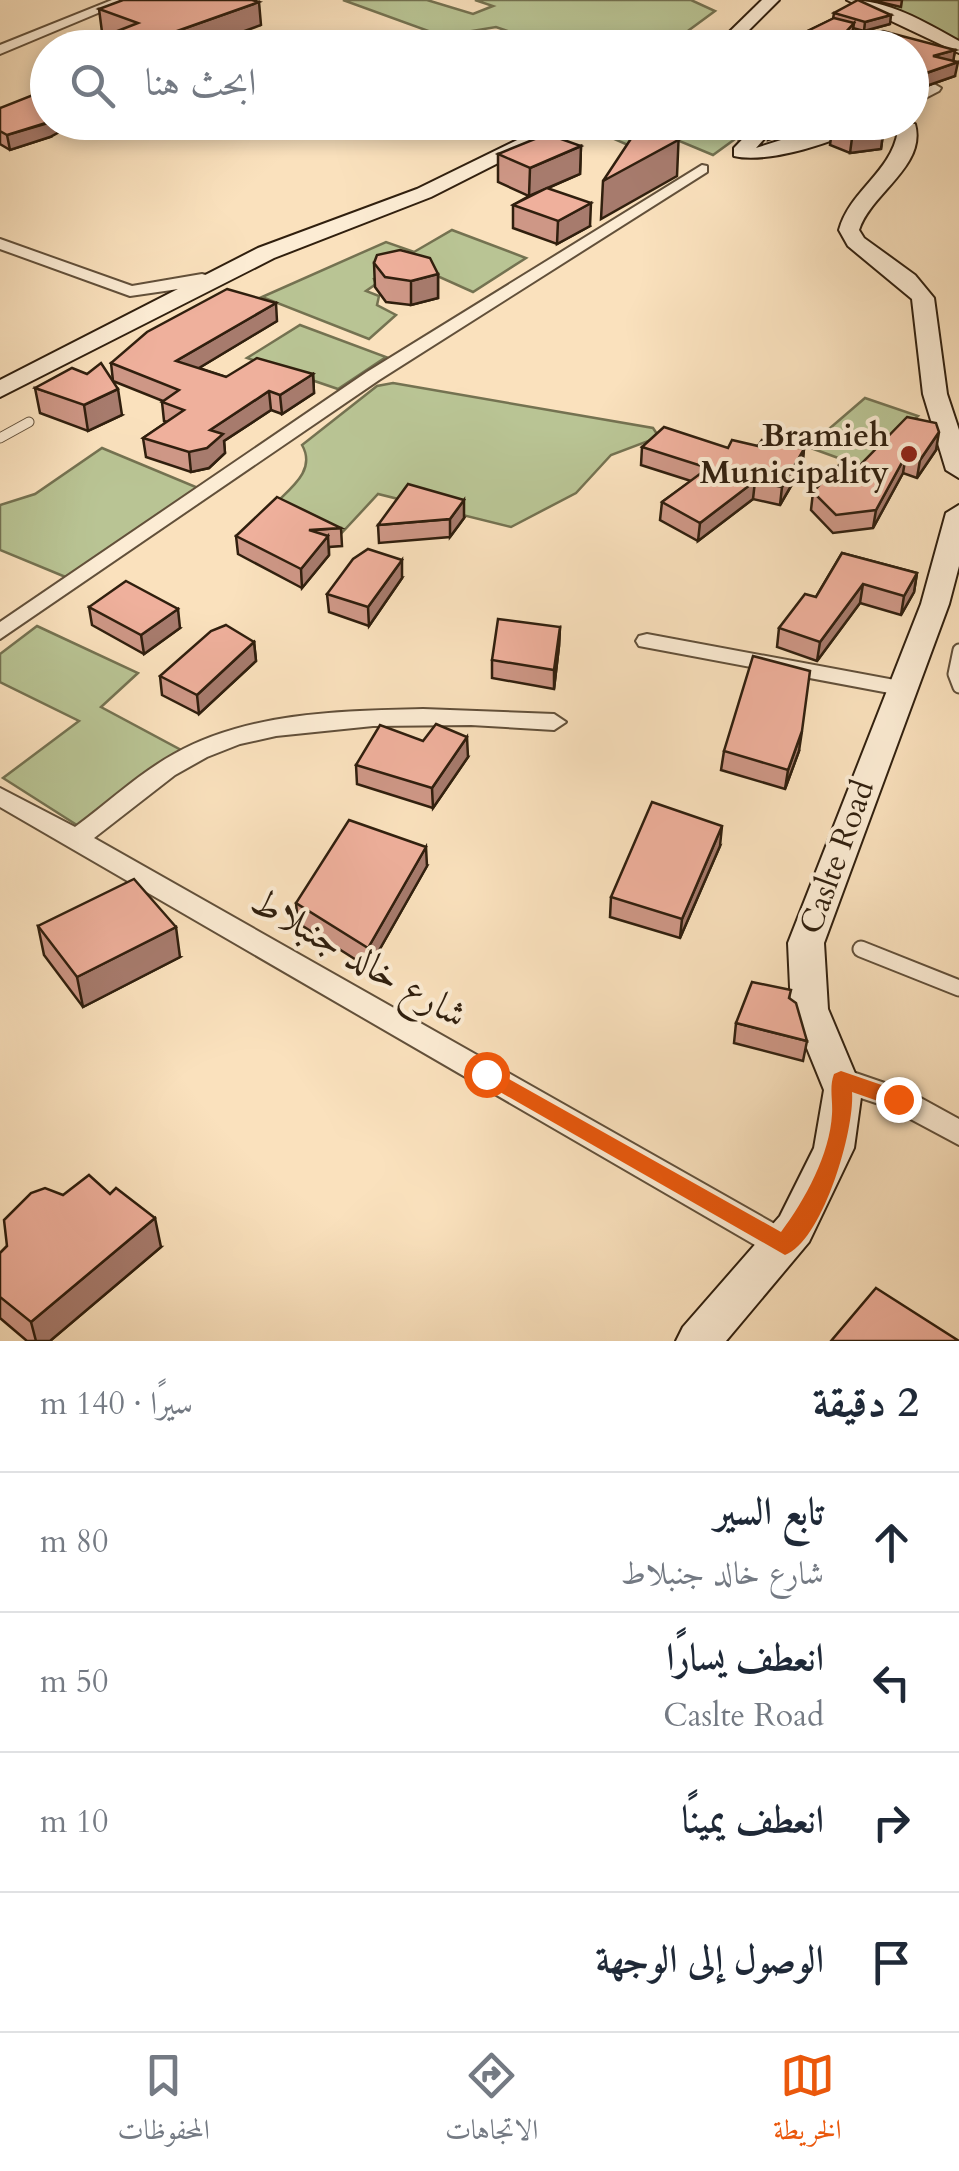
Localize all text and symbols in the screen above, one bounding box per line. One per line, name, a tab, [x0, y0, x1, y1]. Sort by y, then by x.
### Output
search box	[30, 30, 929, 140]
text: ابحث هنا	[145, 57, 257, 109]
icon: search	[65, 58, 120, 113]
place label: Bramieh Municipality	[700, 414, 889, 495]
marker: Bramieh Municipality	[898, 443, 920, 465]
street label: Caslte Road	[789, 774, 885, 940]
street label: شارع خالد جنبلاط	[239, 875, 477, 1044]
route start	[464, 1052, 510, 1098]
route end	[876, 1077, 922, 1123]
text: 2 دقيقة	[813, 1374, 919, 1431]
text: سيرًا · 140 m	[40, 1382, 193, 1426]
text: تابع السير	[715, 1486, 824, 1538]
icon: ahead	[864, 1515, 919, 1570]
text: 80 m	[40, 1520, 108, 1564]
text: شارع خالد جنبلاط	[620, 1552, 824, 1596]
text: انعطف يسارًا	[666, 1632, 824, 1684]
icon: left	[864, 1655, 919, 1710]
text: 50 m	[40, 1660, 108, 1704]
text: Caslte Road	[663, 1694, 824, 1738]
text: انعطف يمينًا	[681, 1794, 824, 1846]
icon: right	[864, 1795, 919, 1850]
text: 10 m	[40, 1800, 108, 1844]
text: الوصول إلى الوجهة	[595, 1934, 824, 1986]
icon: arrive	[864, 1935, 919, 1990]
tab: المحفوظات	[118, 2048, 210, 2157]
tab: الاتجاهات	[445, 2048, 538, 2157]
tab: الخريطة	[773, 2048, 841, 2157]

